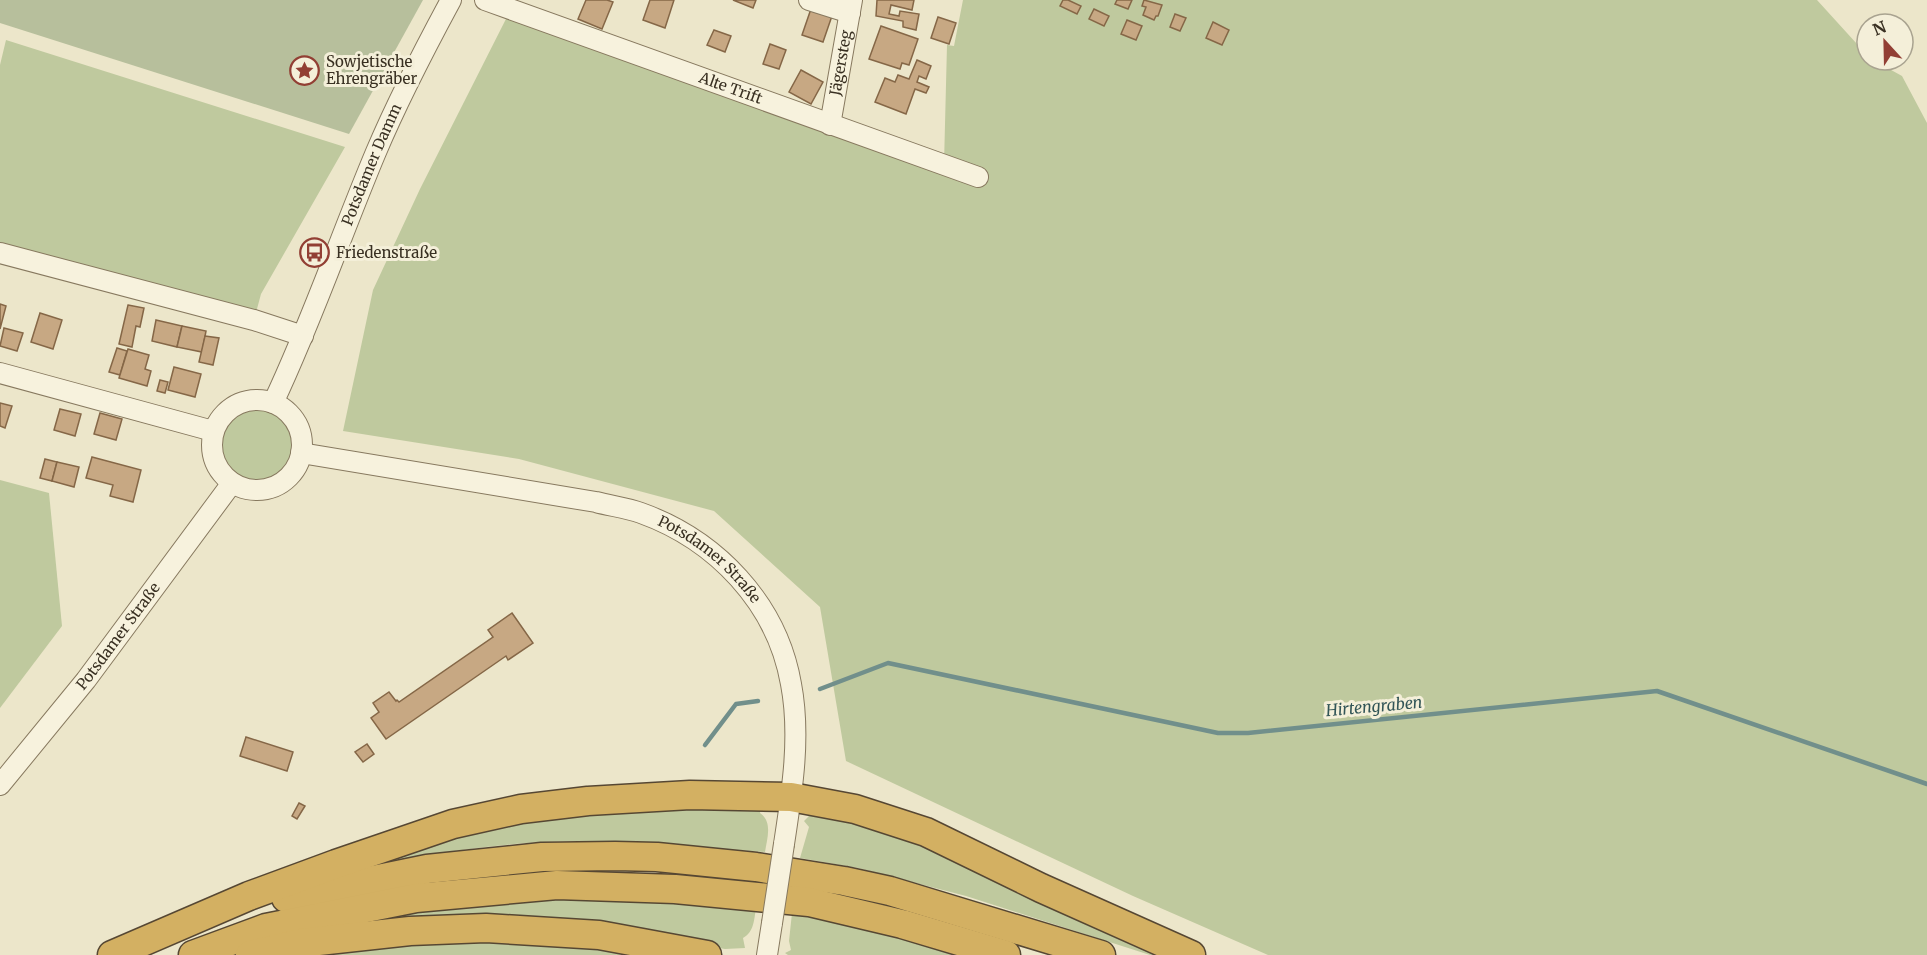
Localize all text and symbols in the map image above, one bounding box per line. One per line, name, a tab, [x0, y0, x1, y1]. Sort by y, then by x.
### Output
north arrow	[1855, 12, 1915, 72]
text: N	[1870, 16, 1889, 40]
street label: Jägersteg	[825, 28, 856, 98]
place label: Sowjetische Ehrengräber	[326, 52, 417, 88]
place icon: Sowjetische Ehrengräber	[289, 55, 321, 87]
street label: Alte Trift	[696, 67, 765, 108]
street label: Potsdamer Damm	[337, 100, 406, 228]
bus stop icon: Friedenstraße	[299, 237, 331, 269]
place label: Friedenstraße	[336, 243, 437, 262]
street label: Potsdamer Straße	[655, 511, 765, 607]
street label: Potsdamer Straße	[72, 579, 164, 694]
water label: Hirtengraben	[1324, 692, 1423, 720]

